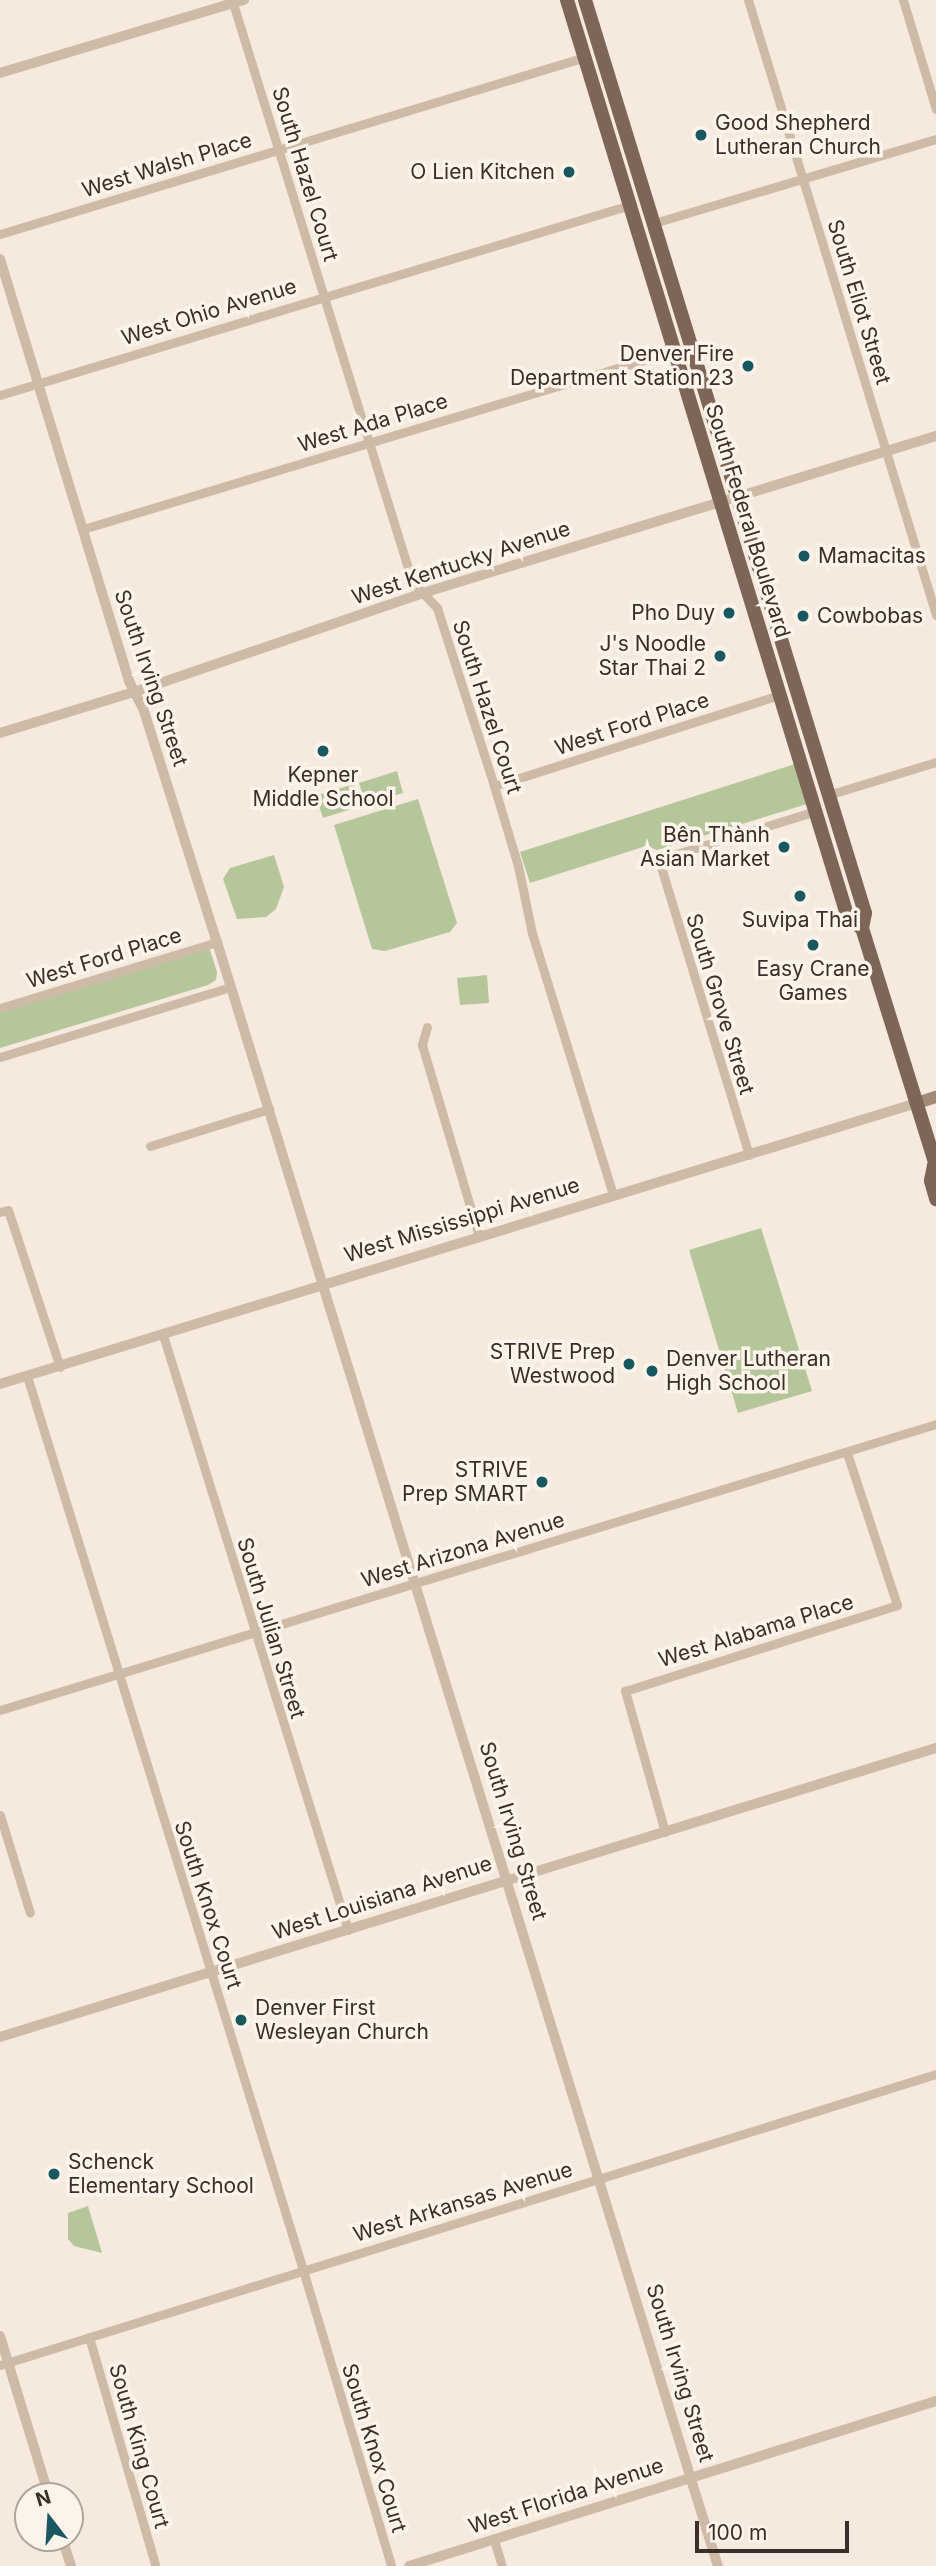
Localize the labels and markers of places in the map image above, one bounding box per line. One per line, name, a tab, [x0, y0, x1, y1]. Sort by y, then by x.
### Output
place label: Good Shepherd Lutheran Church	[715, 110, 881, 160]
marker: Good Shepherd Lutheran Church	[693, 127, 709, 143]
place label: O Lien Kitchen	[410, 159, 555, 185]
marker: O Lien Kitchen	[561, 164, 577, 180]
place label: Denver Fire Department Station 23	[510, 341, 734, 391]
marker: Denver Fire Department Station 23	[740, 358, 756, 374]
place label: Mamacitas	[818, 543, 926, 569]
marker: Mamacitas	[796, 548, 812, 564]
place label: Pho Duy	[631, 600, 715, 626]
place label: Cowbobas	[817, 603, 923, 629]
marker: Pho Duy	[721, 605, 737, 621]
marker: Cowbobas	[795, 608, 811, 624]
place label: J's Noodle Star Thai 2	[598, 631, 706, 681]
marker: J's Noodle Star Thai 2	[712, 648, 728, 664]
marker: Kepner Middle School	[315, 743, 331, 759]
place label: Kepner Middle School	[252, 762, 394, 812]
place label: Bên Thành Asian Market	[640, 822, 770, 872]
marker: Bên Thành Asian Market	[776, 839, 792, 855]
marker: Suvipa Thai	[792, 888, 808, 904]
place label: Suvipa Thai	[742, 907, 858, 933]
marker: Easy Crane Games	[805, 937, 821, 953]
place label: Easy Crane Games	[757, 956, 869, 1006]
place label: STRIVE Prep Westwood	[490, 1339, 615, 1389]
place label: Denver Lutheran High School	[666, 1346, 831, 1396]
marker: STRIVE Prep Westwood	[621, 1356, 637, 1372]
marker: Denver Lutheran High School	[644, 1363, 660, 1379]
place label: STRIVE Prep SMART	[402, 1457, 528, 1507]
marker: STRIVE Prep SMART	[534, 1474, 550, 1490]
place label: Denver First Wesleyan Church	[255, 1995, 429, 2045]
marker: Denver First Wesleyan Church	[233, 2012, 249, 2028]
place label: Schenck Elementary School	[68, 2149, 254, 2199]
marker: Schenck Elementary School	[46, 2166, 62, 2182]

